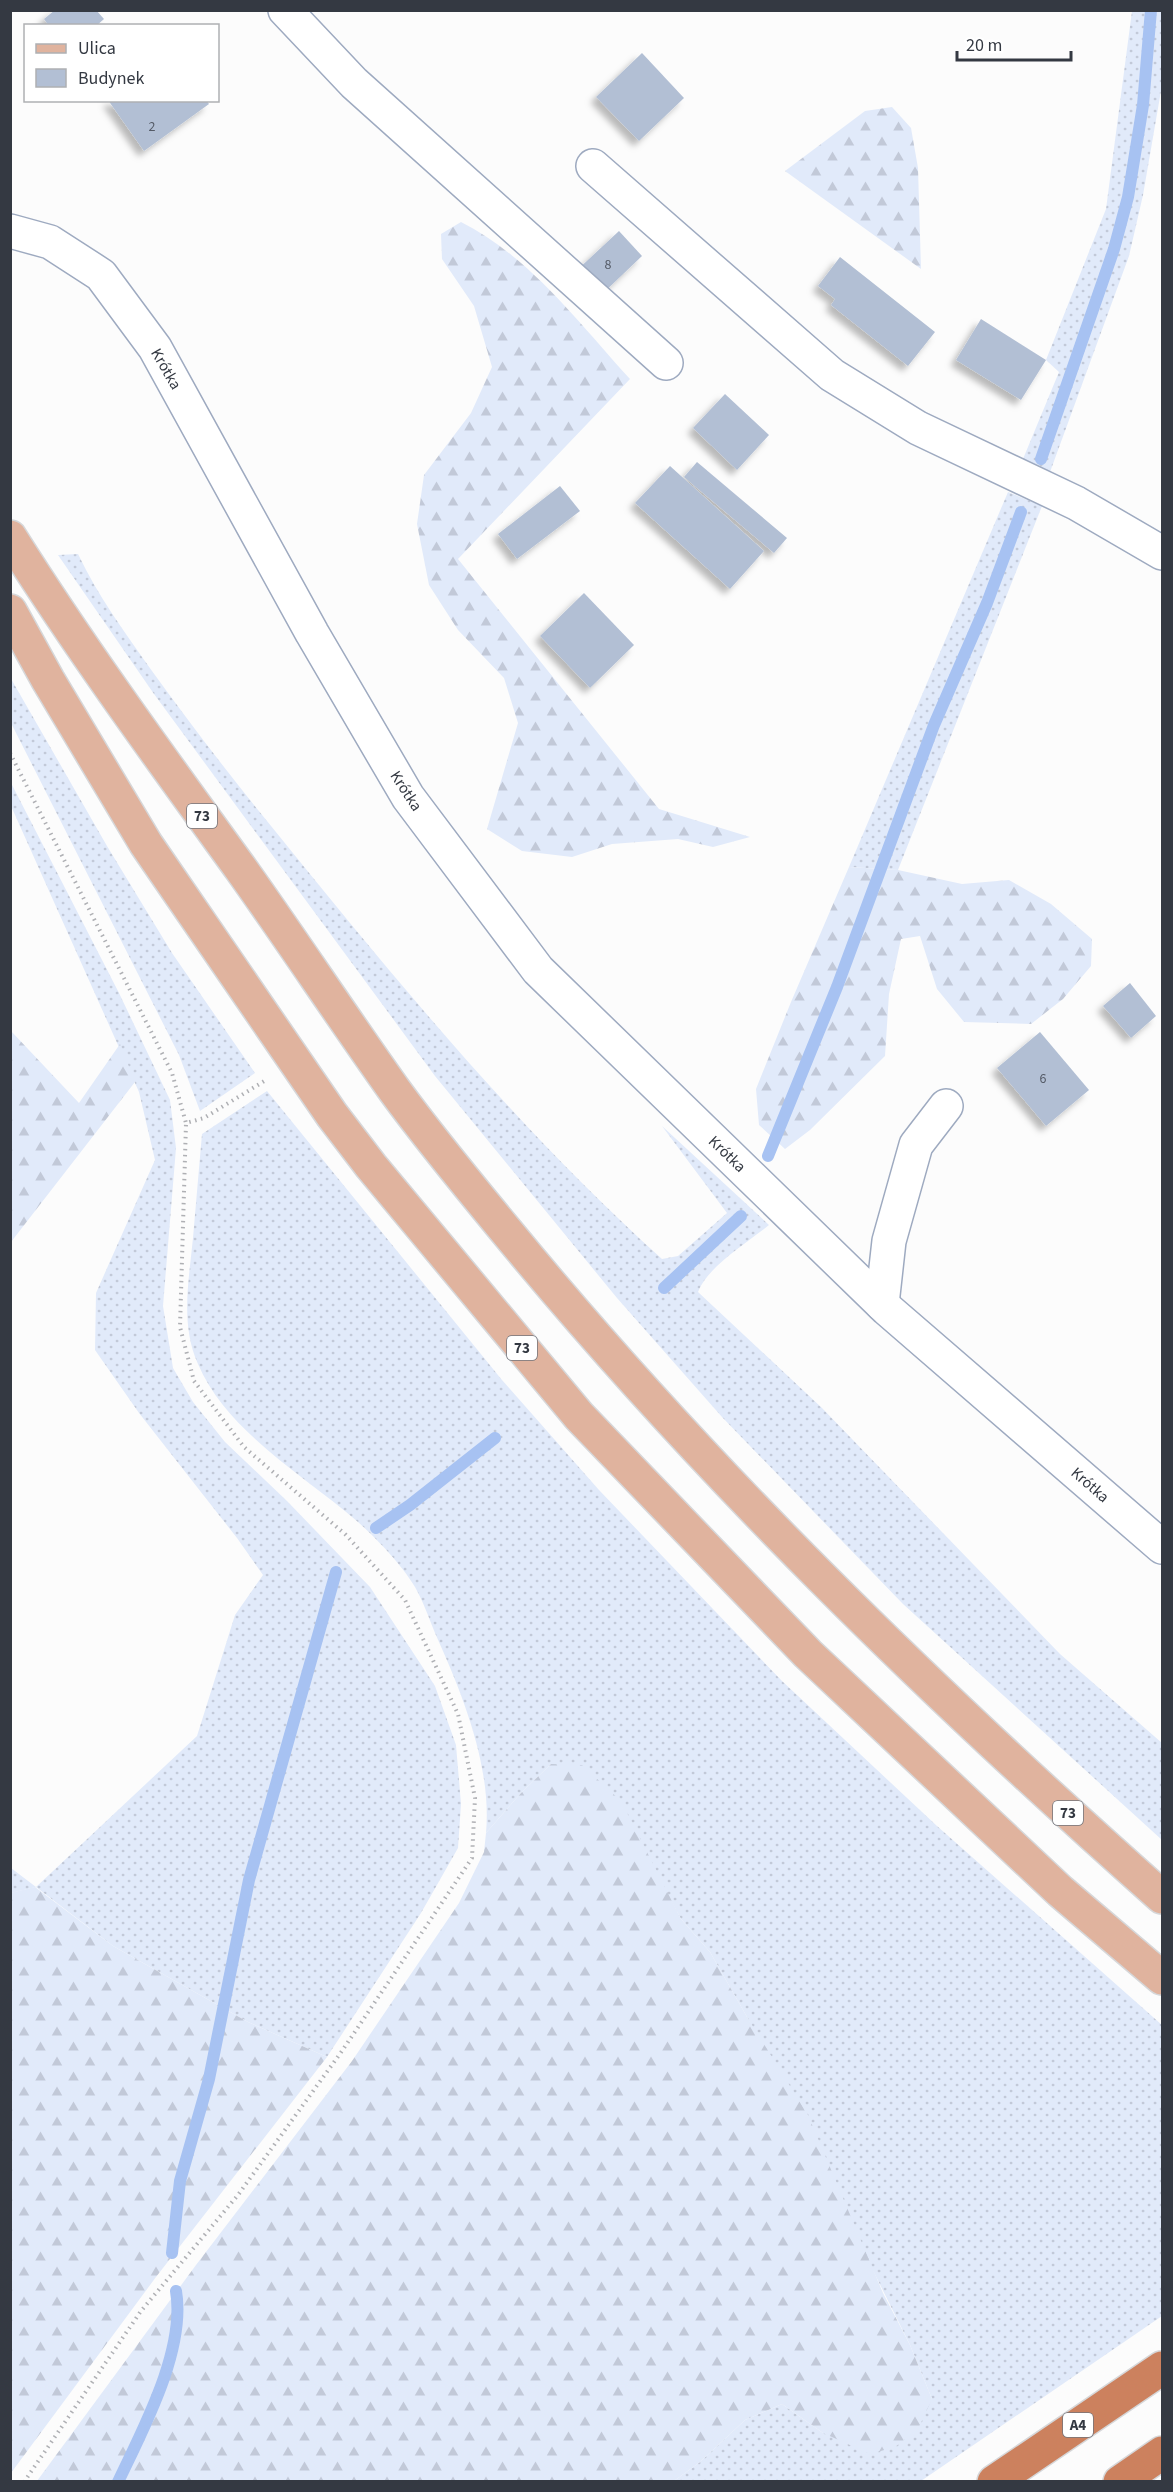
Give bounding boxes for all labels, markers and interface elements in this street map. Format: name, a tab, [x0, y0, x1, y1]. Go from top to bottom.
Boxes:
legend	[24, 24, 219, 102]
scale bar	[957, 24, 1071, 62]
text: 20 m	[966, 33, 1002, 58]
text: Ulica	[78, 36, 116, 61]
text: Budynek	[78, 66, 145, 91]
house number: 2	[149, 117, 156, 137]
house number: 8	[605, 255, 612, 275]
street label: Krótka	[145, 344, 187, 394]
street label: Krótka	[385, 766, 427, 816]
road number: 73	[187, 804, 217, 828]
house number: 6	[1040, 1069, 1047, 1089]
street label: Krótka	[703, 1131, 751, 1177]
road number: 73	[507, 1336, 537, 1360]
street label: Krótka	[1066, 1462, 1114, 1508]
road number: 73	[1053, 1801, 1083, 1825]
road number: A4	[1063, 2413, 1093, 2437]

